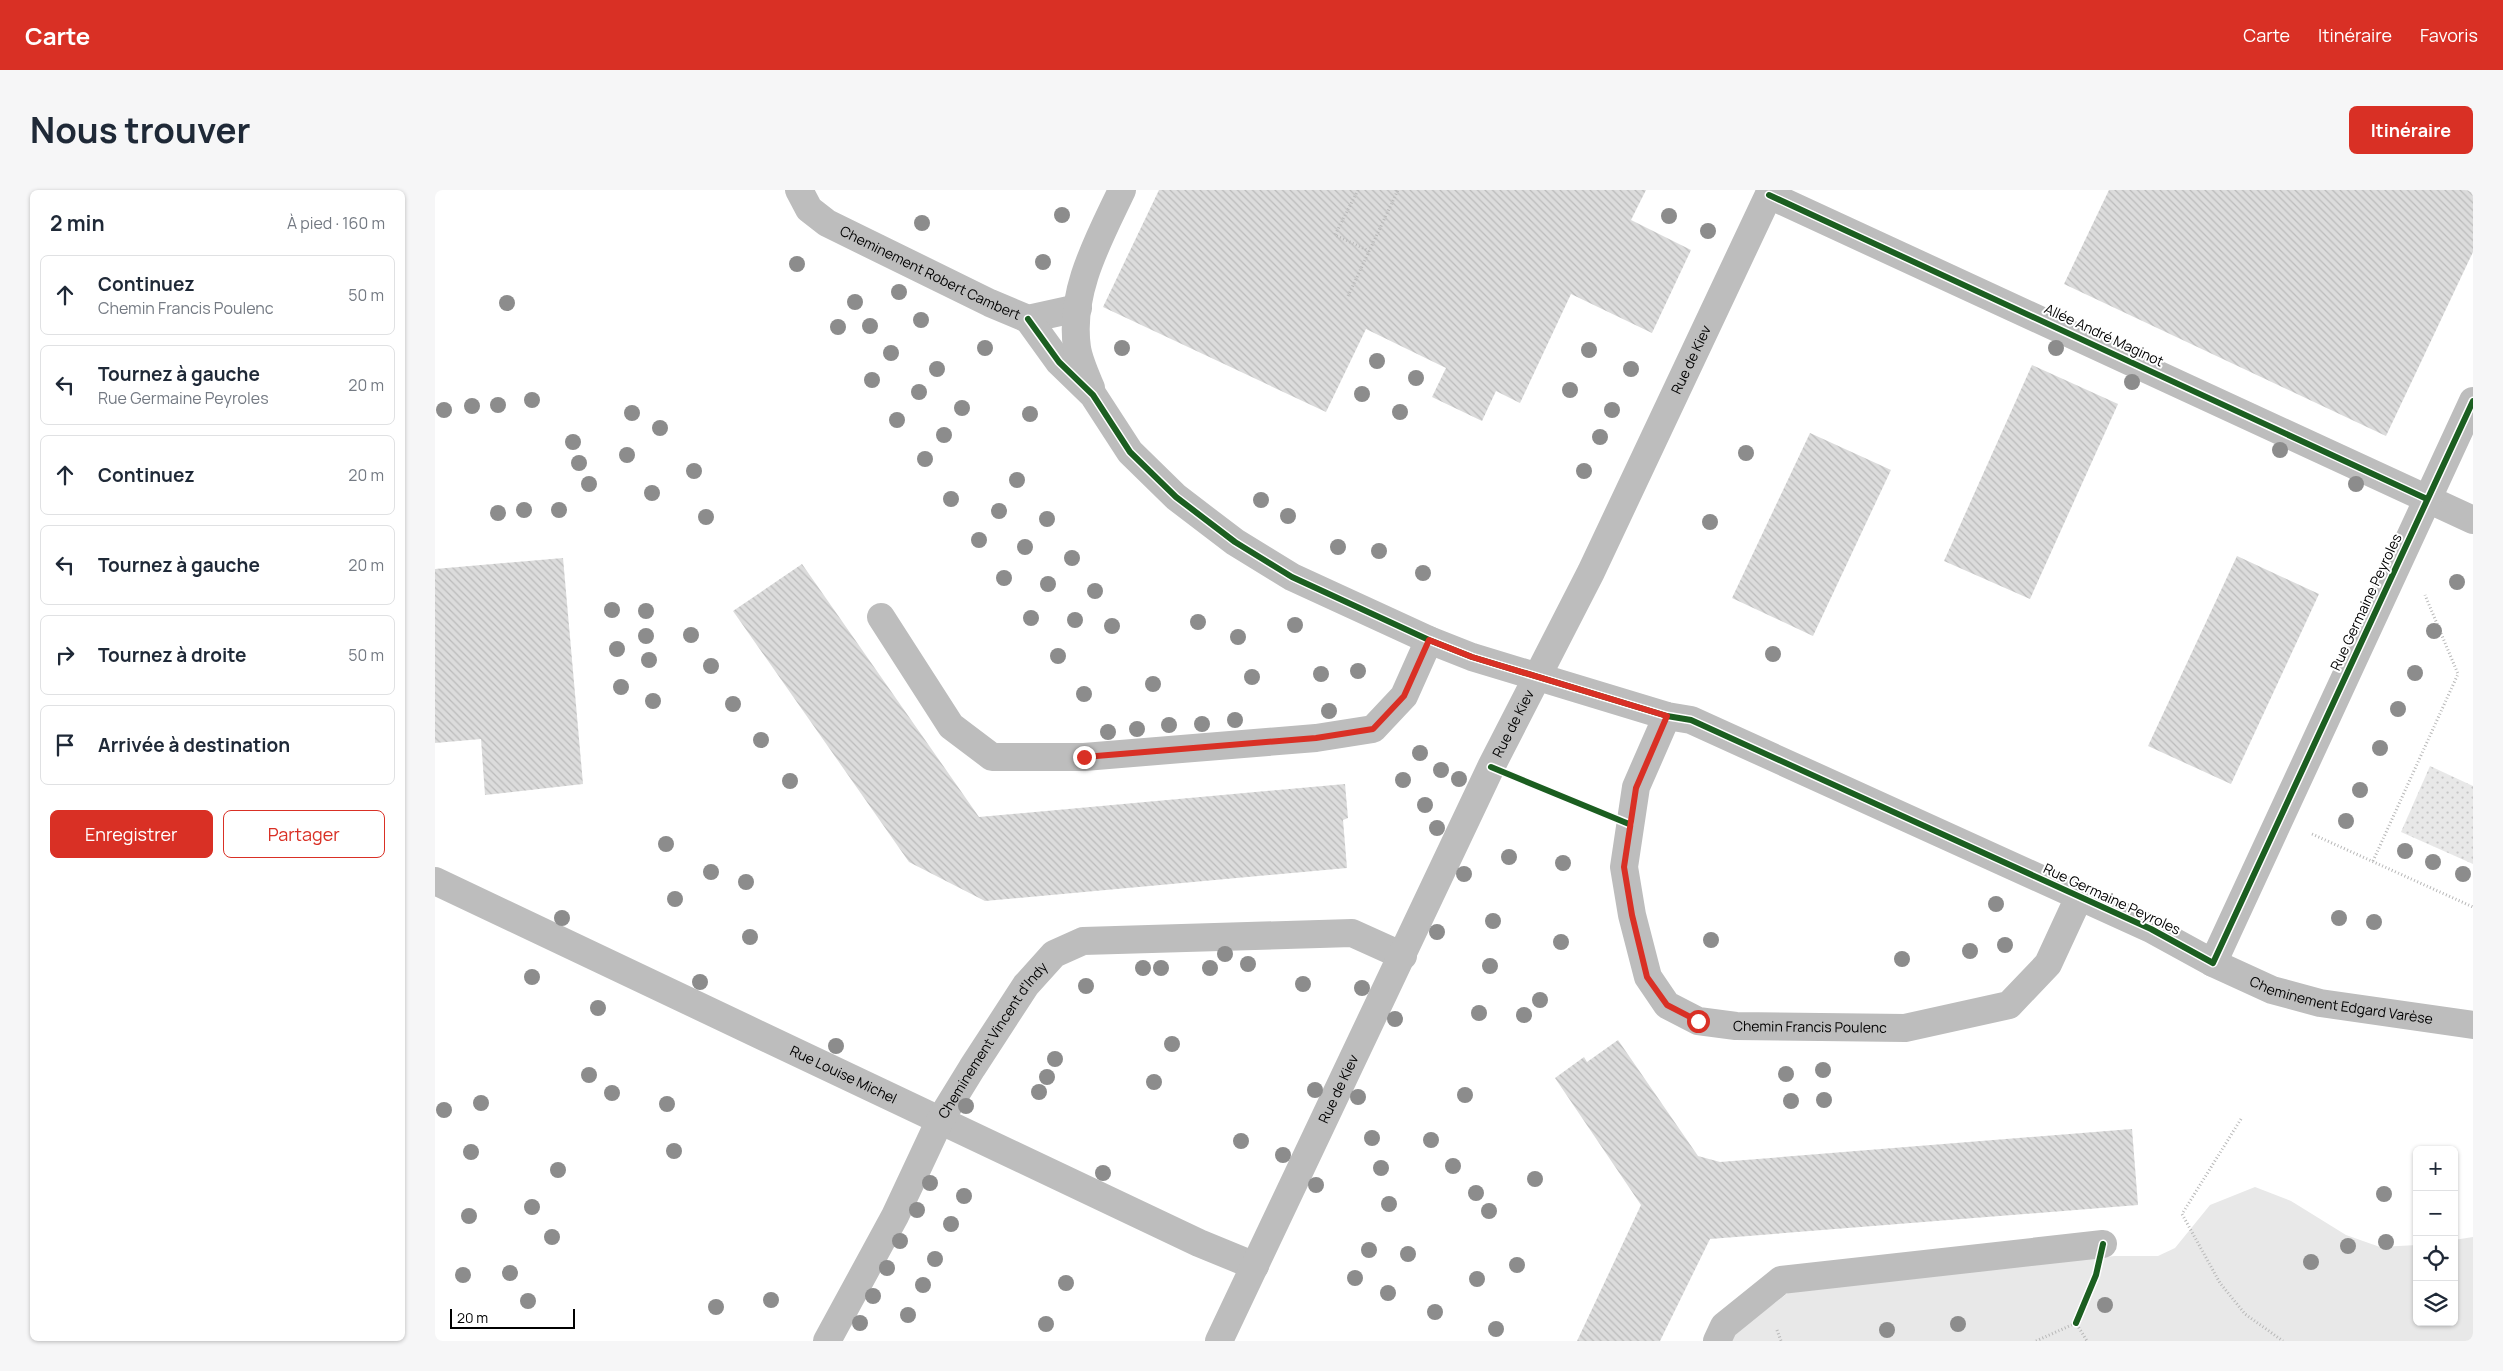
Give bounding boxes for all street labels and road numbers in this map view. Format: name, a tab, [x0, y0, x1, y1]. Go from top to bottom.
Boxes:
street label: Cheminement Robert Cambert	[837, 221, 1024, 324]
street label: Allée André Maginot	[2042, 299, 2167, 371]
street label: Rue de Kiev	[1666, 322, 1715, 397]
street label: Rue Germaine Peyroles	[2325, 530, 2406, 673]
street label: Rue de Kiev	[1487, 686, 1538, 761]
street label: Rue Germaine Peyroles	[2041, 858, 2184, 939]
street label: Cheminement Vincent d'Indy	[933, 957, 1052, 1122]
street label: Cheminement Edgard Varèse	[2247, 971, 2434, 1028]
street label: Chemin Francis Poulenc	[1733, 1016, 1887, 1037]
street label: Rue Louise Michel	[787, 1041, 900, 1108]
street label: Rue de Kiev	[1314, 1051, 1362, 1126]

